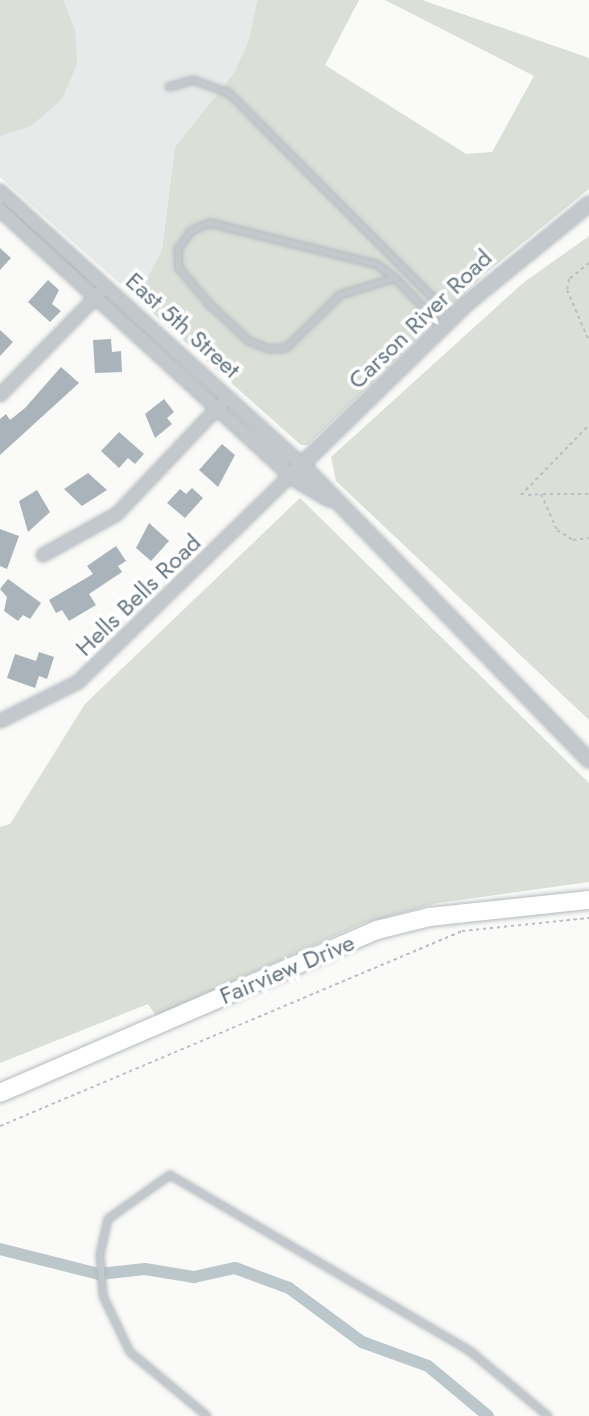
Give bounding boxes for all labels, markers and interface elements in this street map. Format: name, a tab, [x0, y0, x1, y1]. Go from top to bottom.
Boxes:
street label: Carson River Road	[342, 243, 498, 395]
street label: East 5th Street	[120, 266, 246, 384]
street label: Hells Bells Road	[69, 528, 207, 662]
street label: Fairview Drive	[215, 928, 359, 1010]

